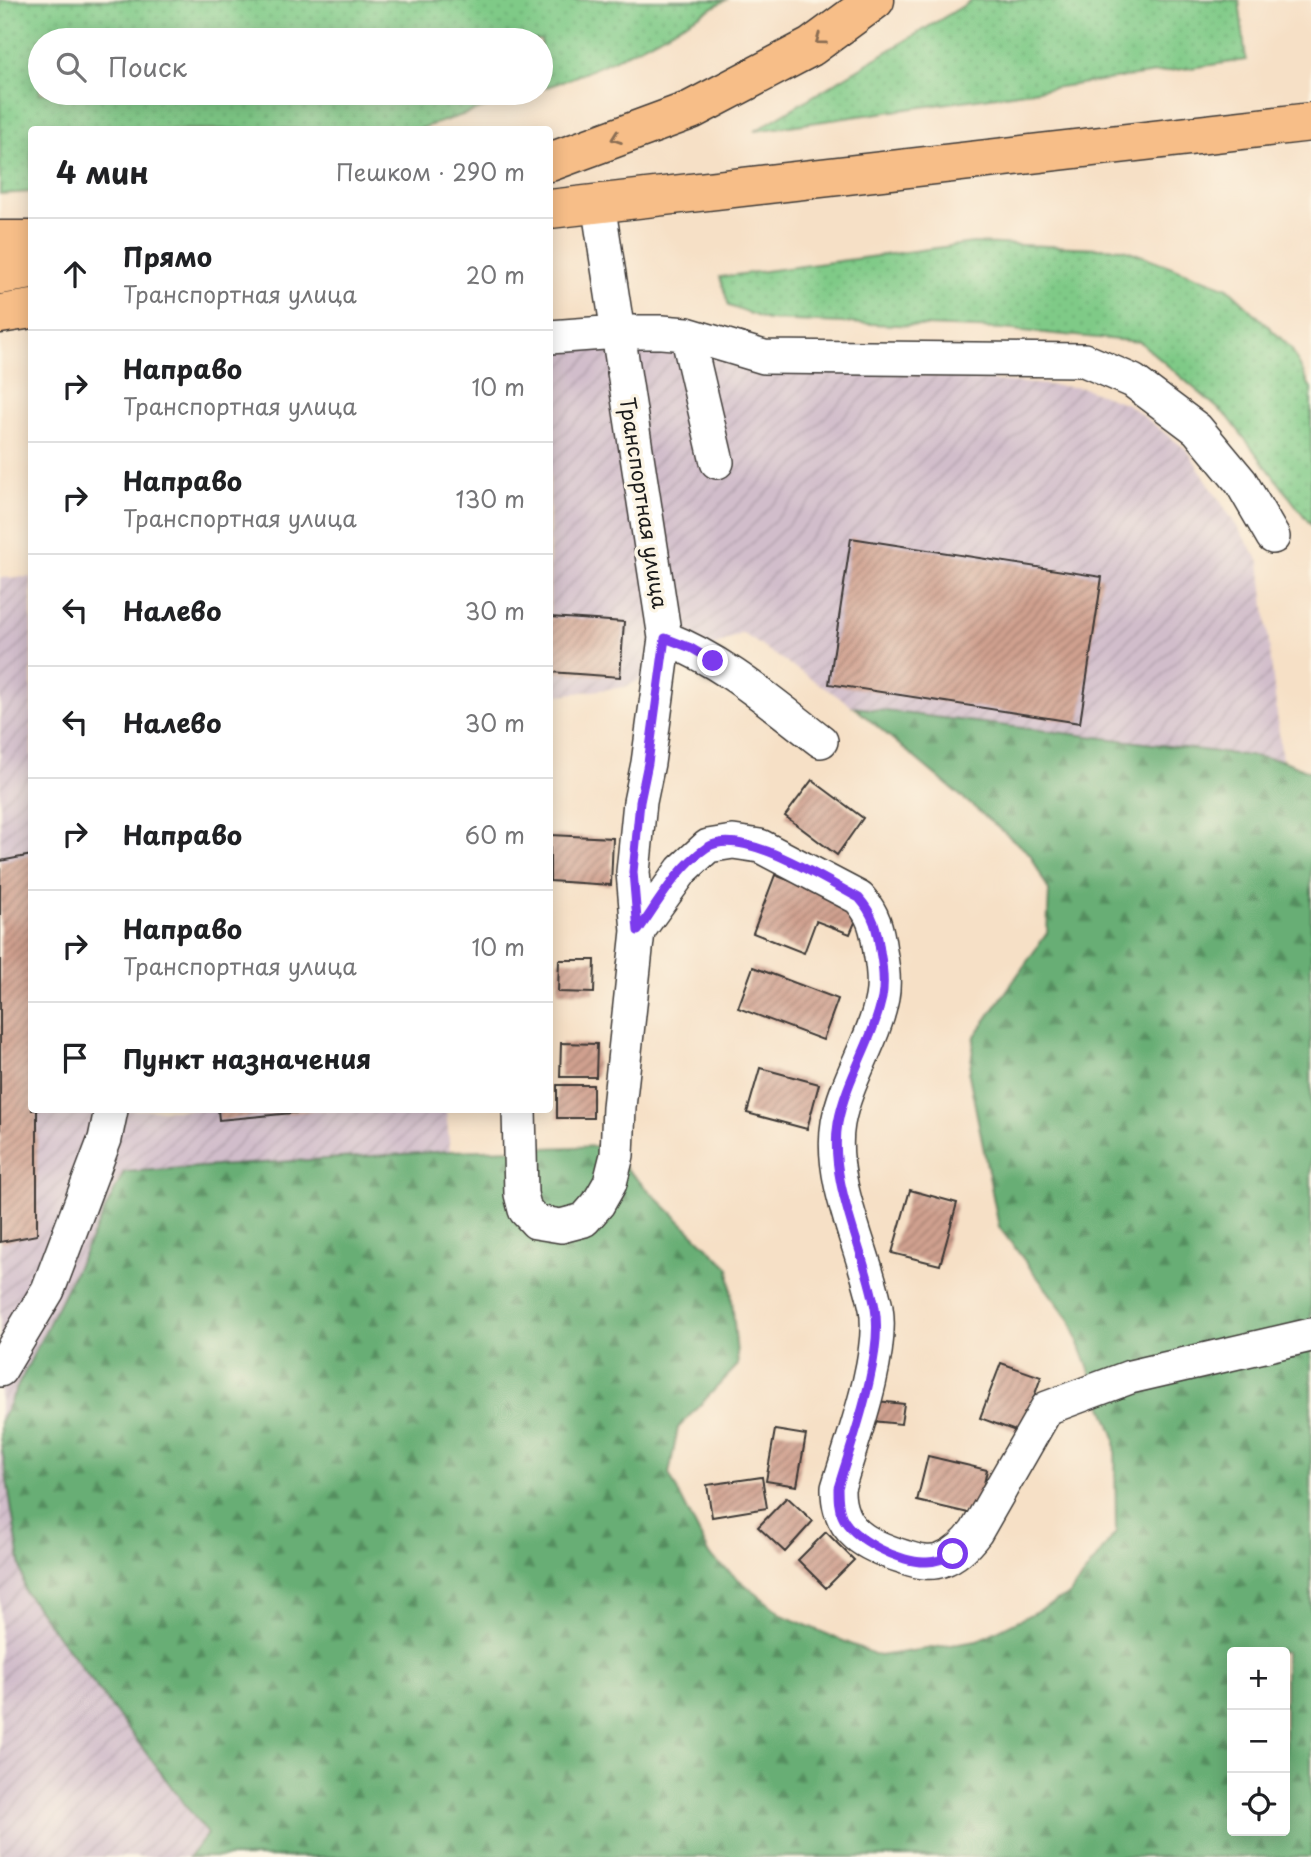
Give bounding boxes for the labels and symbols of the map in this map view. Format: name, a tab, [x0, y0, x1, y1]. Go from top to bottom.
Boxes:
one-way arrow	[815, 32, 828, 45]
one-way arrow	[610, 130, 622, 144]
street label: Транспортная улица	[612, 395, 678, 611]
route end	[697, 645, 728, 676]
route start	[937, 1538, 968, 1569]

